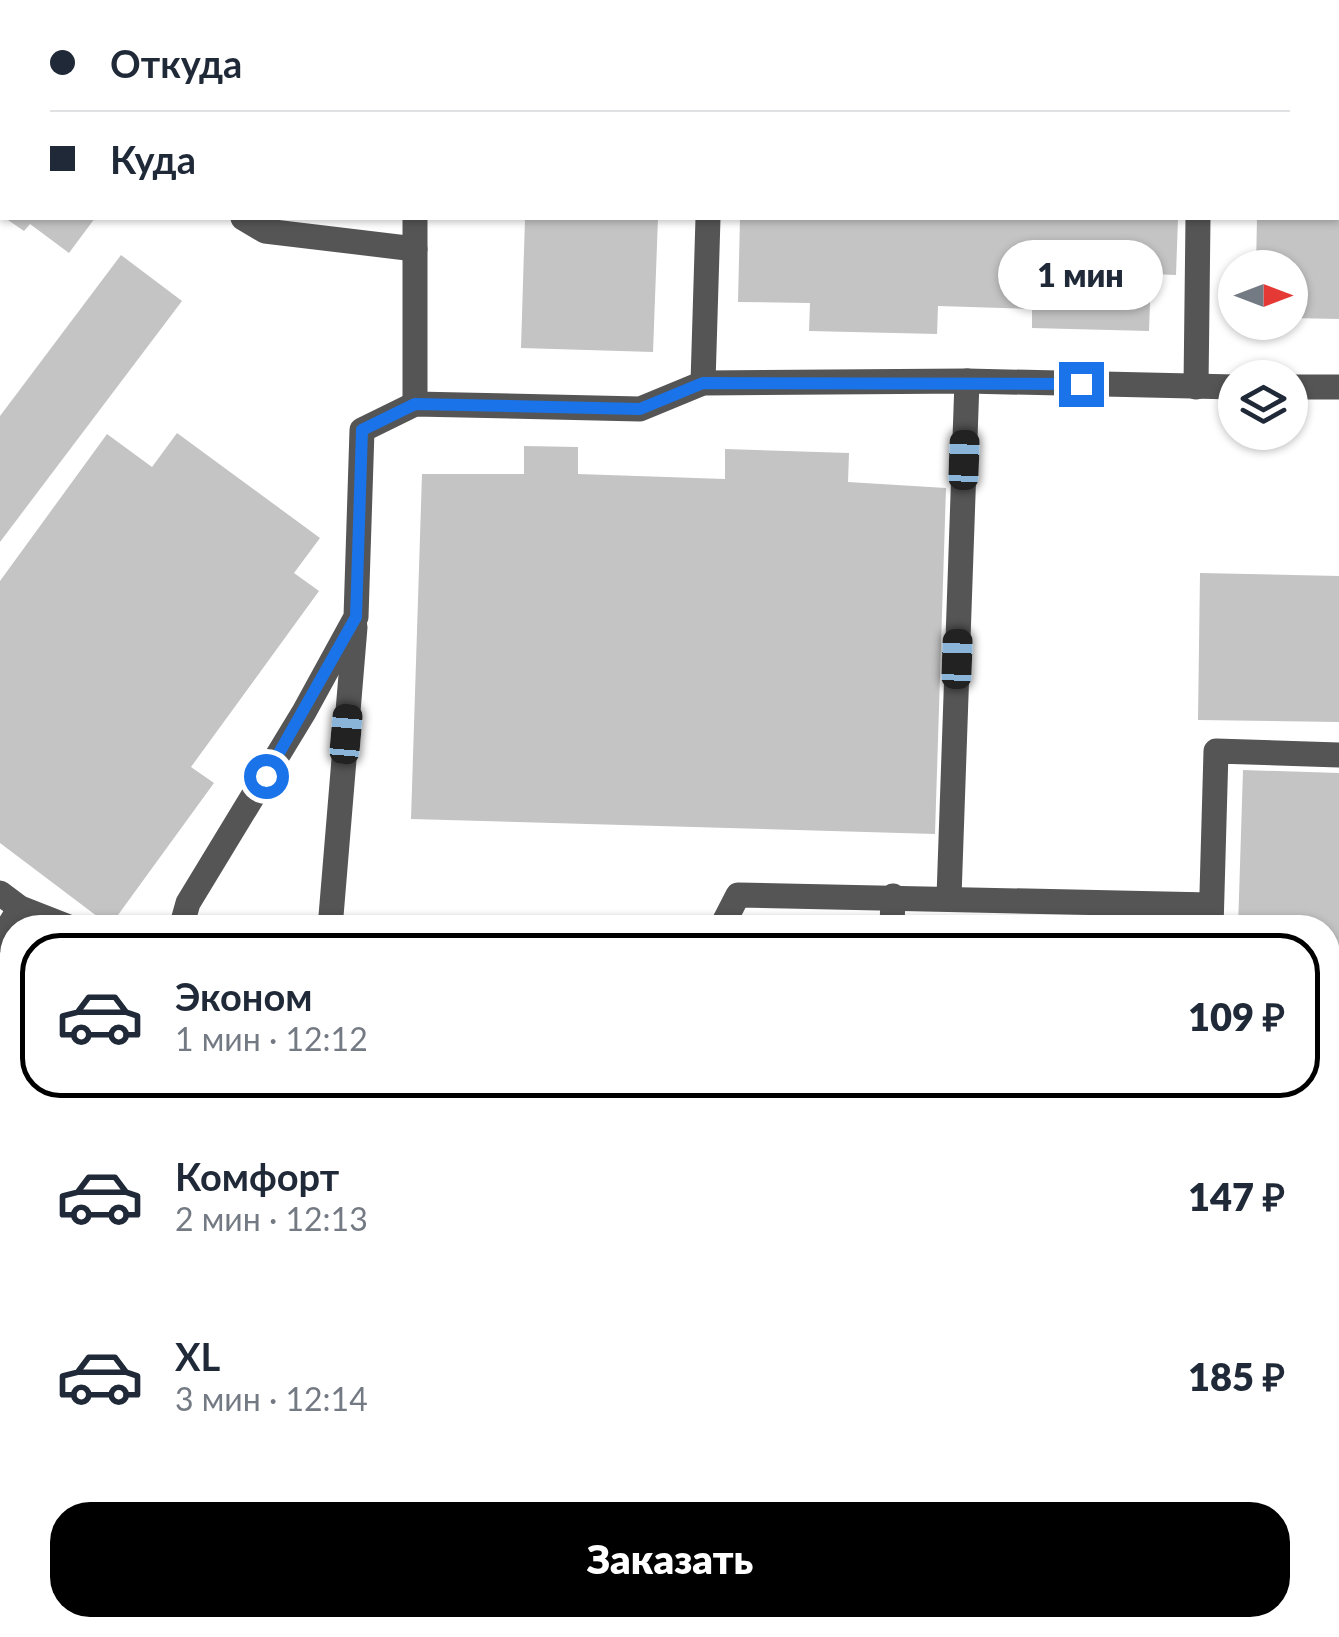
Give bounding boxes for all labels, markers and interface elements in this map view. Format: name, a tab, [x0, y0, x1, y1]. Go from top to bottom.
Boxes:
text: Откуда	[110, 40, 242, 86]
text: Куда	[110, 136, 196, 182]
callout: 1 мин	[998, 239, 1164, 309]
north arrow	[1218, 250, 1308, 340]
map controls	[1218, 250, 1308, 450]
text: 1 мин	[1037, 255, 1124, 294]
button: layers	[1218, 360, 1308, 450]
route end	[1059, 362, 1104, 407]
car	[948, 429, 980, 491]
car	[941, 628, 973, 690]
car	[328, 703, 364, 765]
route start	[244, 754, 289, 799]
icon: car	[55, 971, 145, 1061]
text: Эконом	[175, 973, 313, 1019]
text: 109 ₽	[1188, 993, 1285, 1039]
text: 1 мин · 12:12	[175, 1019, 368, 1058]
icon: car	[55, 1151, 145, 1241]
text: Комфорт	[175, 1153, 339, 1199]
text: 147 ₽	[1188, 1173, 1285, 1219]
text: 2 мин · 12:13	[175, 1199, 368, 1238]
icon: car	[55, 1331, 145, 1421]
text: XL	[175, 1333, 220, 1379]
text: 185 ₽	[1188, 1353, 1285, 1399]
text: 3 мин · 12:14	[175, 1379, 368, 1418]
button: Заказать	[50, 1502, 1290, 1617]

